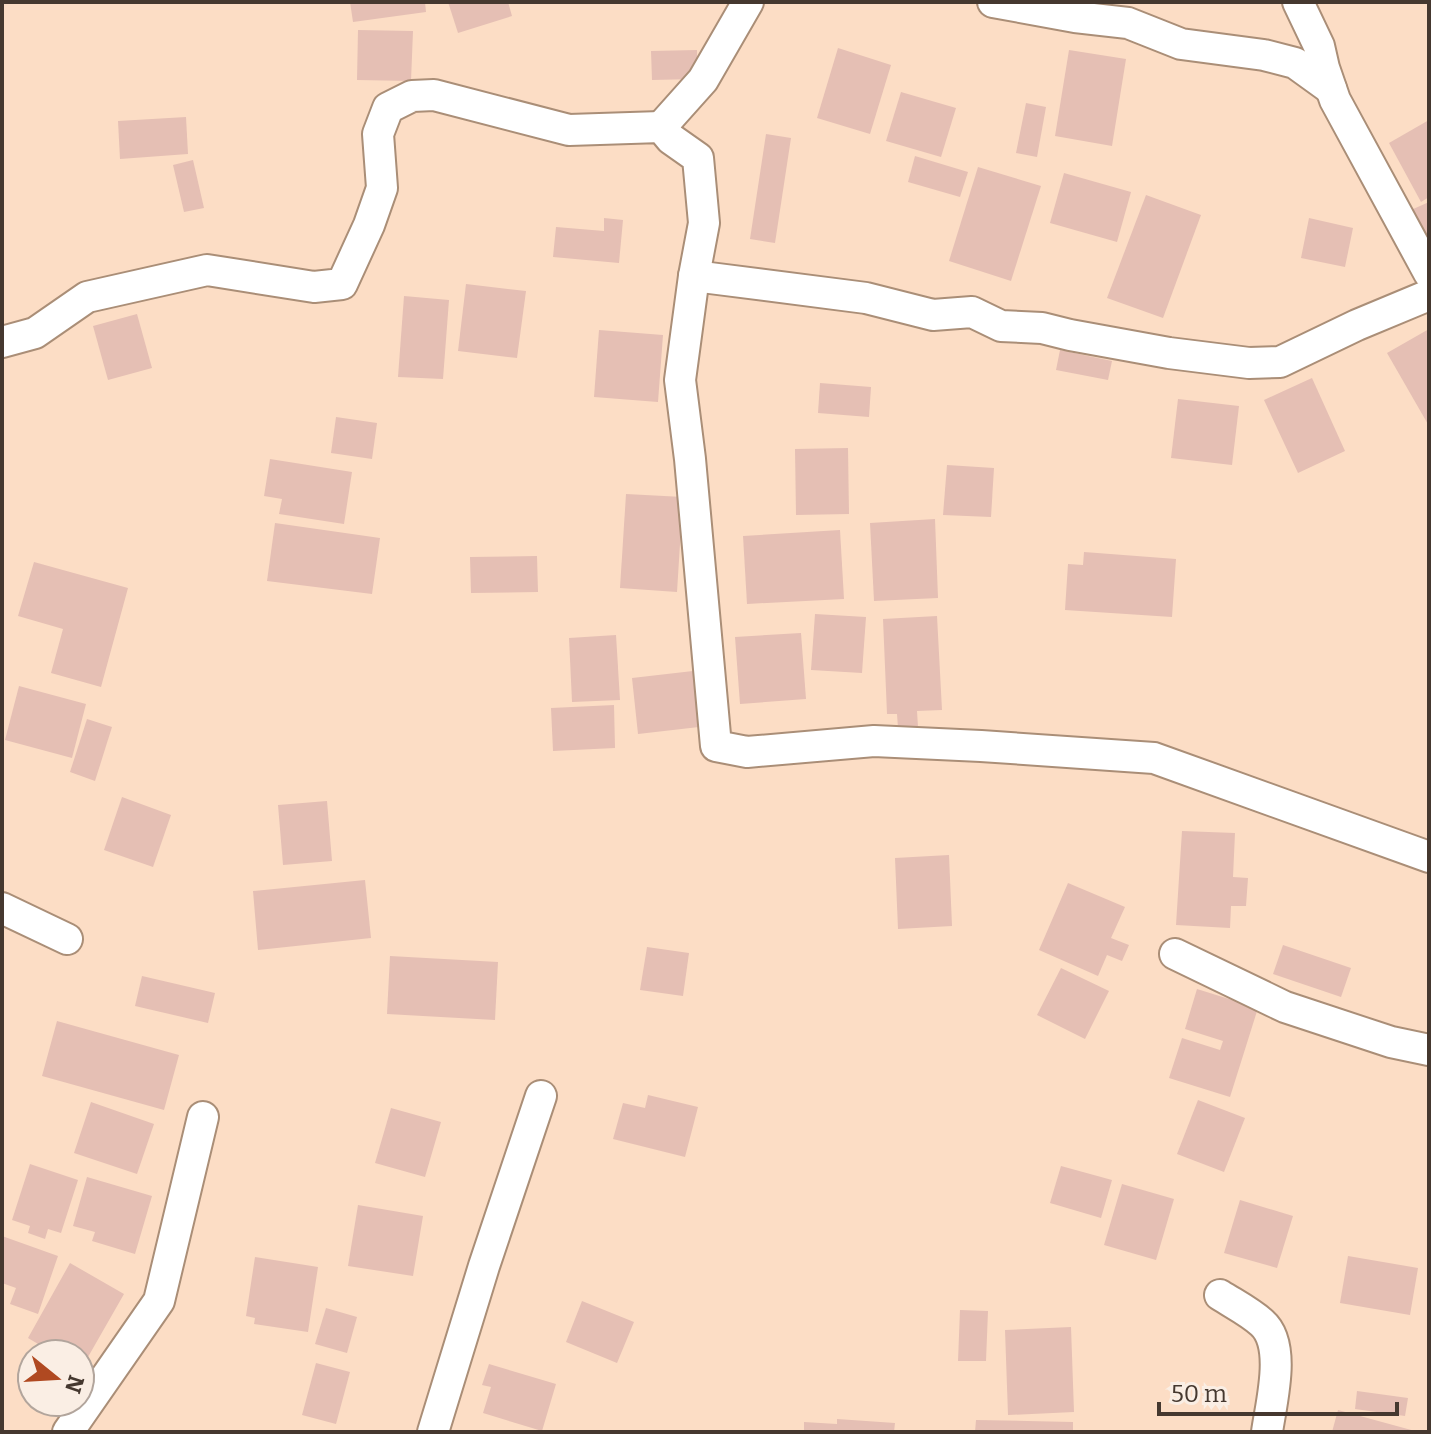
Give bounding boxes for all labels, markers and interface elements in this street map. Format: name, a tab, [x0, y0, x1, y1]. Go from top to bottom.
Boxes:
north arrow	[16, 1338, 96, 1418]
scale bar	[1159, 1366, 1397, 1416]
text: N	[59, 1372, 90, 1396]
text: 50 m	[1171, 1380, 1227, 1408]

